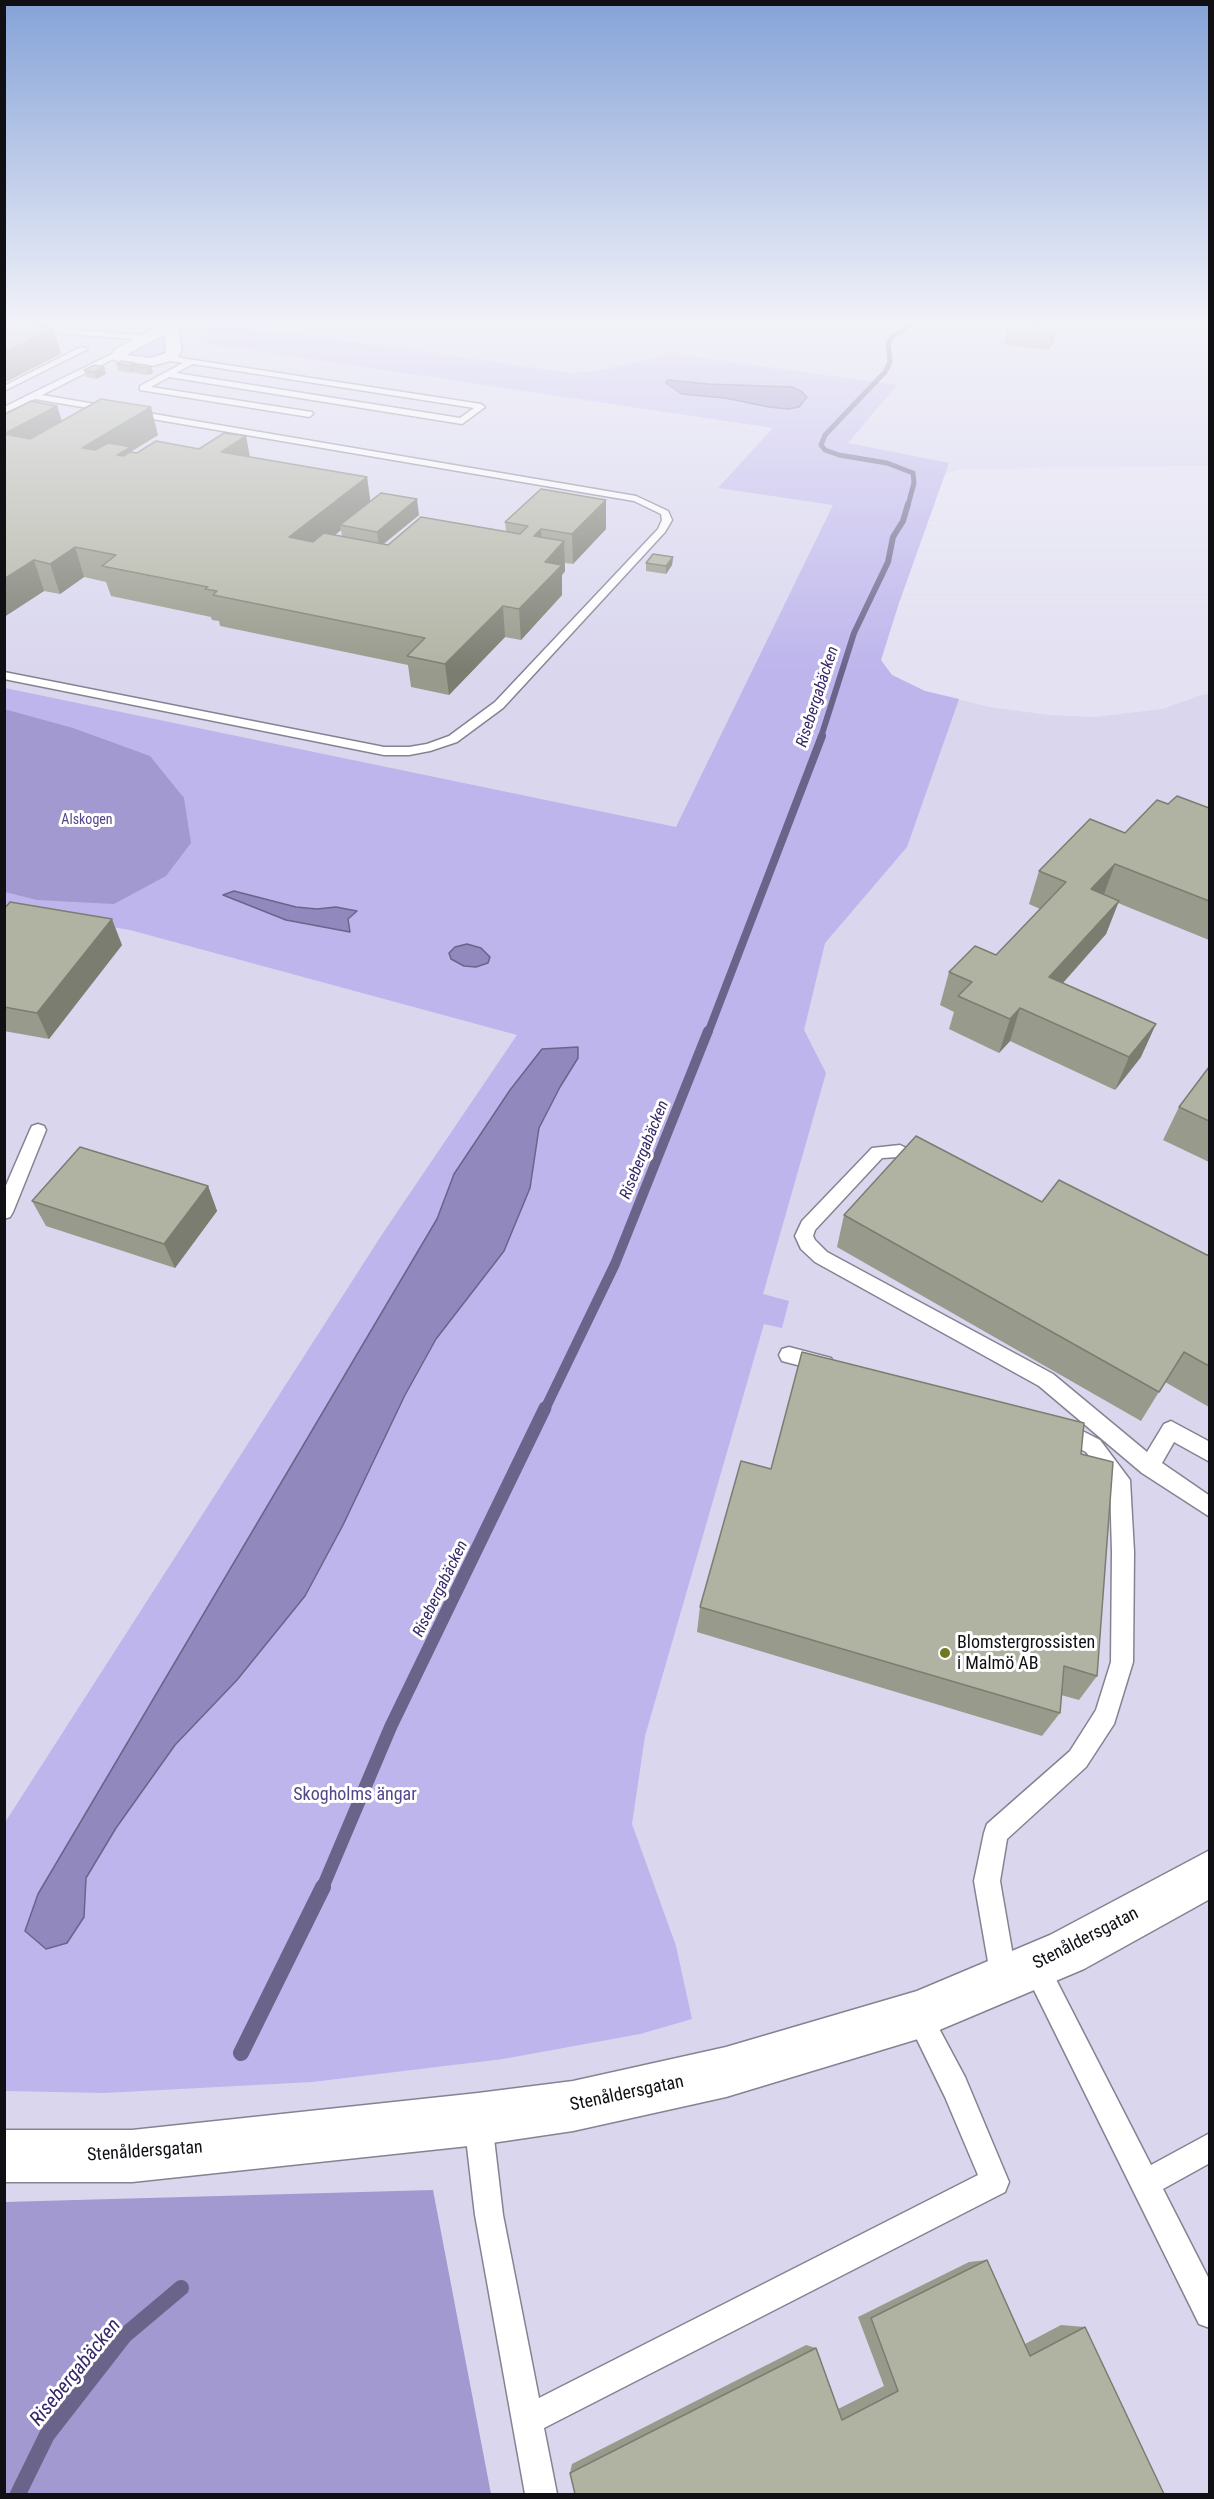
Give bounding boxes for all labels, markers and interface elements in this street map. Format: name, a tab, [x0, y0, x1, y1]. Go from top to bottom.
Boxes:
water label: Risebergabäcken	[793, 644, 843, 750]
park label: Alskogen	[61, 812, 113, 828]
water label: Risebergabäcken	[616, 1098, 674, 1202]
water label: Risebergabäcken	[409, 1538, 473, 1640]
place label: Blomstergrossisten i Malmö AB	[957, 1632, 1095, 1674]
marker: Blomstergrossisten i Malmö AB	[938, 1646, 952, 1660]
park label: Skogholms ängar	[293, 1784, 417, 1806]
street label: Stenåldersgatan	[1030, 1903, 1142, 1975]
street label: Stenåldersgatan	[568, 2071, 686, 2117]
street label: Stenåldersgatan	[86, 2137, 204, 2167]
water label: Risebergabäcken	[26, 2315, 126, 2431]

